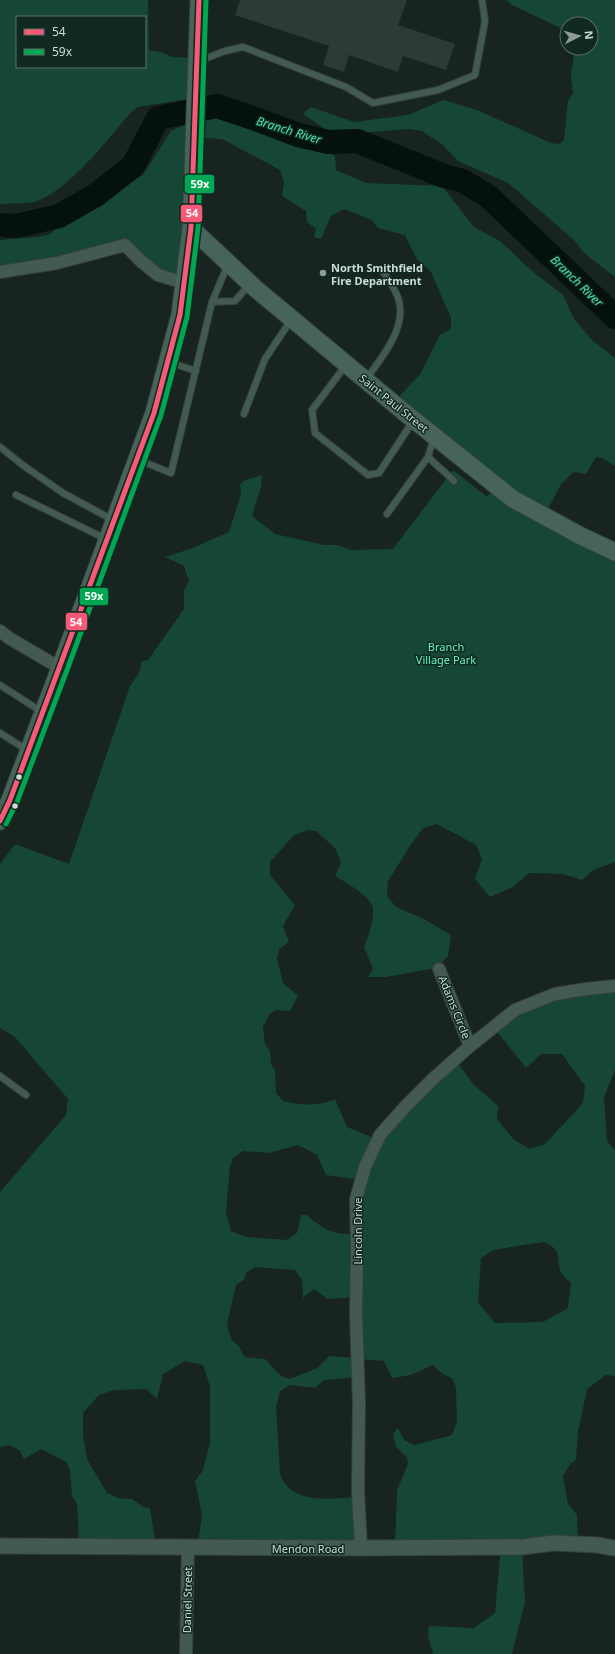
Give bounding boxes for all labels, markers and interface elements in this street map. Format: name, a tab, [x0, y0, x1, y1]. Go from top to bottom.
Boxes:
legend	[16, 16, 146, 68]
north arrow	[559, 16, 599, 56]
text: 54	[52, 23, 66, 40]
text: N	[582, 30, 597, 40]
text: 59x	[52, 43, 73, 60]
water label: Branch River	[254, 112, 325, 148]
line badge: 59x	[184, 174, 215, 194]
text: 59x	[191, 176, 210, 191]
line badge: 54	[180, 204, 203, 223]
text: 54	[186, 205, 199, 220]
water label: Branch River	[547, 251, 608, 311]
place label: North Smithfield Fire Department	[331, 260, 423, 288]
marker: North Smithfield Fire Department	[318, 268, 328, 278]
street label: Saint Paul Street	[356, 371, 432, 435]
line badge: 59x	[79, 587, 109, 606]
text: 59x	[85, 588, 104, 603]
line badge: 54	[65, 612, 88, 631]
text: 54	[70, 614, 83, 629]
park label: Branch Village Park	[416, 639, 476, 667]
unlabelled marker	[14, 772, 24, 782]
unlabelled marker	[10, 801, 20, 811]
street label: Adams Circle	[436, 973, 474, 1041]
street label: Lincoln Drive	[350, 1197, 365, 1265]
street label: Mendon Road	[272, 1541, 344, 1556]
street label: Daniel Street	[179, 1567, 195, 1633]

